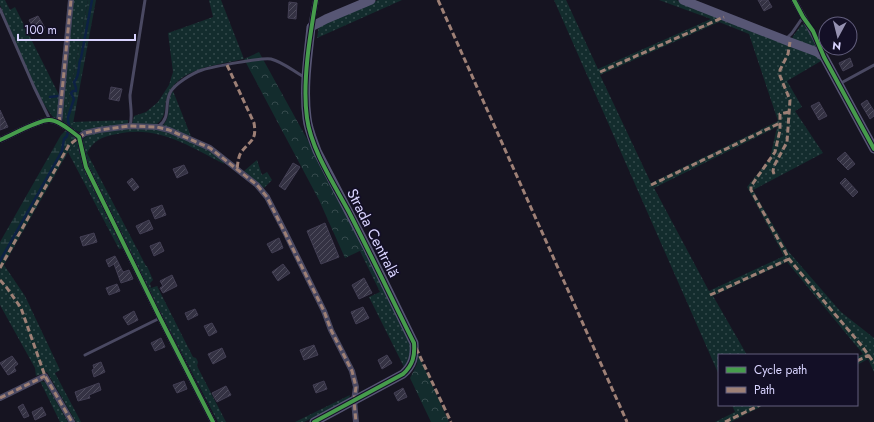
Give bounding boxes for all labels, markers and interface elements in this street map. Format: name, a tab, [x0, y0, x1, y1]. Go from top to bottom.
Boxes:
scale bar	[18, 16, 135, 42]
north arrow	[818, 16, 858, 56]
text: 100 m	[24, 21, 57, 39]
text: N	[831, 37, 842, 54]
street label: Strada Centrală	[341, 185, 405, 281]
legend	[718, 354, 858, 406]
text: Cycle path	[754, 361, 807, 379]
text: Path	[754, 381, 775, 399]

